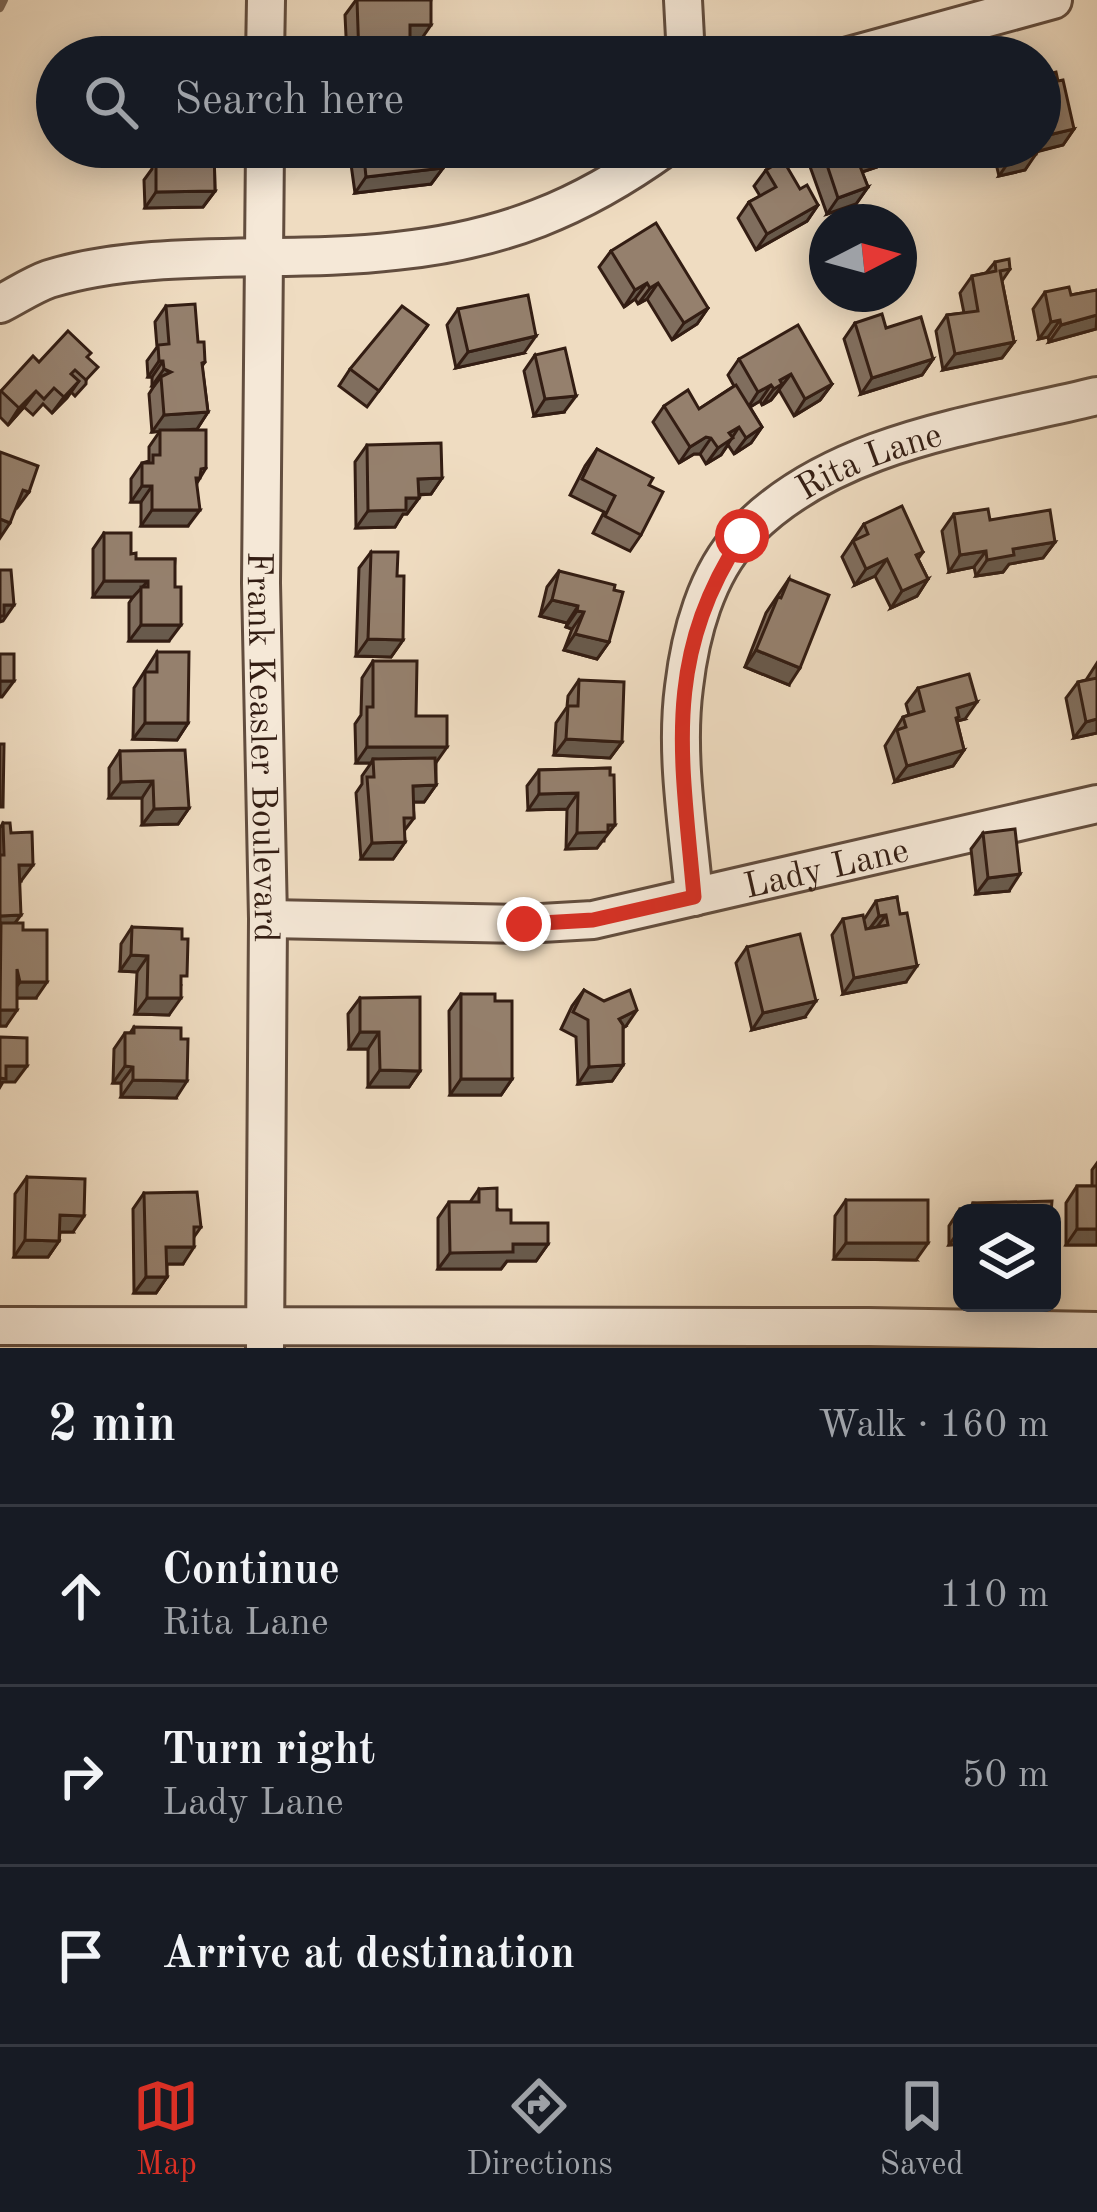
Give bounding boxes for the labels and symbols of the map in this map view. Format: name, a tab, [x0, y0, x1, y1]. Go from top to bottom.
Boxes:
north arrow	[809, 204, 917, 312]
street label: Rita Lane	[791, 419, 946, 509]
route start	[715, 509, 769, 563]
street label: Frank Keasler Boulevard	[239, 551, 282, 943]
street label: Lady Lane	[741, 834, 912, 907]
route end	[497, 897, 551, 951]

